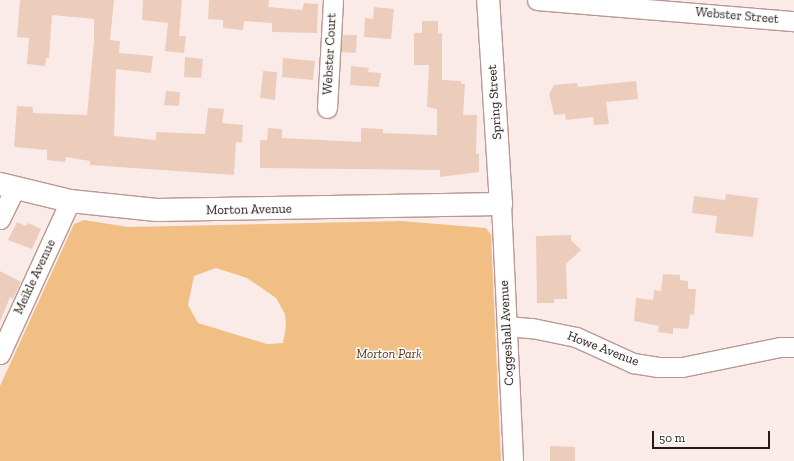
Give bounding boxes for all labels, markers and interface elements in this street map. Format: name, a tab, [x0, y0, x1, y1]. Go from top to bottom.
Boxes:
street label: Webster Street	[695, 5, 779, 27]
street label: Webster Court	[320, 13, 340, 95]
street label: Spring Street	[485, 64, 505, 140]
street label: Morton Avenue	[206, 201, 292, 219]
street label: Meikle Avenue	[11, 237, 59, 317]
street label: Coggeshall Avenue	[496, 280, 518, 386]
street label: Howe Avenue	[565, 328, 641, 370]
park label: Morton Park	[356, 346, 422, 362]
scale bar	[654, 423, 772, 449]
text: 50 m	[659, 431, 685, 445]

